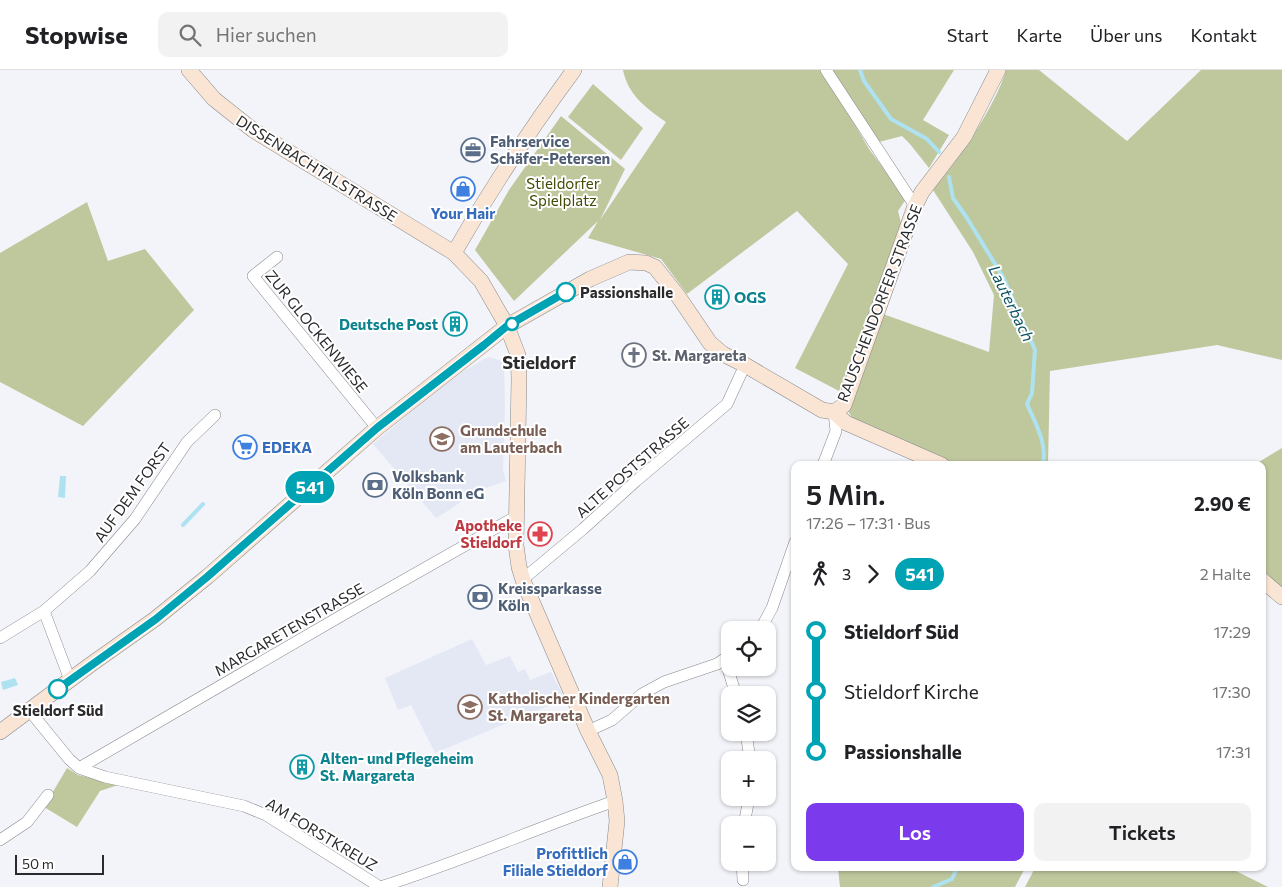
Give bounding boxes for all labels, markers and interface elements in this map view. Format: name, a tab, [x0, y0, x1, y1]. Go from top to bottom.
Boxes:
search box	[158, 12, 508, 57]
text: Stopwise	[25, 20, 128, 49]
icon: search	[176, 21, 204, 49]
text: Hier suchen	[216, 23, 317, 46]
text: Start	[947, 24, 989, 46]
text: Karte	[1017, 24, 1062, 46]
text: Über uns	[1090, 24, 1163, 46]
text: Kontakt	[1191, 24, 1257, 46]
street label: DISSENBACHTALSTRASSE	[233, 111, 401, 225]
place label: Fahrservice Schäfer-Petersen	[490, 132, 610, 167]
office icon: Fahrservice Schäfer-Petersen	[460, 137, 486, 163]
park label: Stieldorfer Spielplatz	[526, 174, 600, 209]
shop icon: Your Hair	[450, 176, 476, 202]
street label: RAUSCHENDORFER STRASSE	[833, 202, 925, 404]
place label: Your Hair	[431, 204, 495, 222]
water label: Lauterbach	[985, 262, 1039, 344]
street label: ZUR GLOCKENWIESE	[262, 266, 372, 396]
marker: Passionshalle	[556, 282, 576, 302]
place label: Passionshalle	[580, 283, 673, 301]
building icon: OGS	[704, 284, 730, 310]
place label: OGS	[734, 288, 766, 306]
building icon: Deutsche Post	[442, 311, 468, 337]
place label: Deutsche Post	[339, 315, 438, 333]
unlabelled marker	[505, 317, 519, 331]
church icon: St. Margareta	[621, 342, 647, 368]
place label: St. Margareta	[652, 346, 747, 364]
district label: Stieldorf	[502, 351, 576, 373]
street label: ALTE POSTSTRASSE	[572, 413, 692, 521]
place label: Grundschule am Lauterbach	[460, 421, 562, 456]
school or university icon: Grundschule am Lauterbach	[429, 426, 455, 452]
supermarket icon: EDEKA	[232, 434, 258, 460]
street label: AUF DEM FORST	[90, 438, 174, 545]
place label: EDEKA	[262, 438, 312, 456]
place label: Volksbank Köln Bonn eG	[392, 467, 484, 502]
line badge: 541	[281, 471, 339, 503]
bank icon: Volksbank Köln Bonn eG	[362, 472, 388, 498]
text: 541	[295, 476, 325, 498]
text: 5 Min.	[806, 477, 885, 511]
text: 2.90 €	[1194, 492, 1251, 515]
text: 17:26 – 17:31 · Bus	[806, 513, 931, 532]
place label: Apotheke Stieldorf	[454, 516, 523, 551]
pharmacy icon: Apotheke Stieldorf	[527, 521, 553, 547]
icon: walk	[806, 560, 834, 588]
icon: forward	[859, 560, 887, 588]
text: 541	[905, 563, 934, 585]
text: 3	[842, 564, 851, 583]
text: 2 Halte	[1200, 564, 1251, 583]
street label: MARGARETENSTRASSE	[211, 579, 367, 679]
place label: Kreissparkasse Köln	[498, 579, 602, 614]
bank icon: Kreissparkasse Köln	[467, 584, 493, 610]
text: Stieldorf Süd	[844, 620, 959, 643]
map controls	[721, 621, 776, 871]
button: locate	[721, 621, 776, 676]
text: 17:29	[1213, 622, 1251, 641]
marker: Stieldorf Süd	[48, 679, 68, 699]
text: Stieldorf Kirche	[844, 680, 979, 703]
text: 17:30	[1212, 682, 1251, 701]
button: layers	[721, 686, 776, 741]
place label: Katholischer Kindergarten St. Margareta	[488, 689, 670, 724]
school or university icon: Katholischer Kindergarten St. Margareta	[457, 694, 483, 720]
place label: Stieldorf Süd	[13, 701, 103, 719]
text: Passionshalle	[844, 740, 962, 763]
text: 17:31	[1216, 742, 1251, 761]
place label: Alten- und Pflegeheim St. Margareta	[320, 749, 474, 784]
button: +	[721, 751, 776, 806]
building icon: Alten- und Pflegeheim St. Margareta	[289, 754, 315, 780]
street label: AM FORSTKREUZ	[263, 794, 381, 874]
button: Los	[806, 803, 1024, 861]
button: Tickets	[1034, 803, 1251, 861]
button: −	[721, 816, 776, 871]
place label: Profittlich Filiale Stieldorf	[503, 844, 609, 879]
shop icon: Profittlich Filiale Stieldorf	[612, 849, 638, 875]
scale bar	[15, 852, 104, 875]
text: 50 m	[22, 855, 54, 872]

